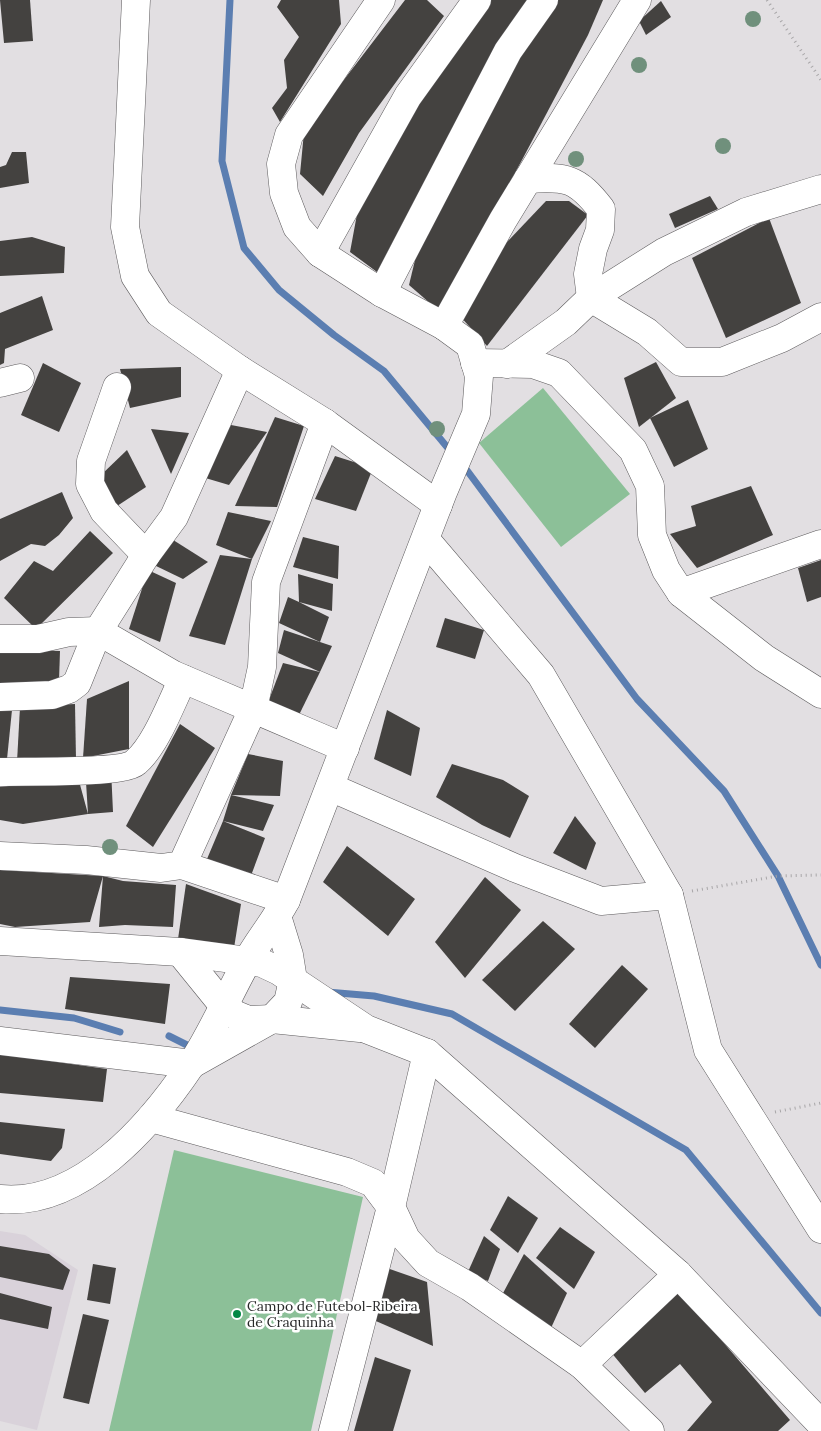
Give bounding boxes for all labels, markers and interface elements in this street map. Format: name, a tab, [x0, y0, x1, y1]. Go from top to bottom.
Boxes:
place label: Campo de Futebol-Ribeira de Craquinha	[247, 1297, 418, 1331]
marker: Campo de Futebol-Ribeira de Craquinha	[231, 1308, 243, 1320]

